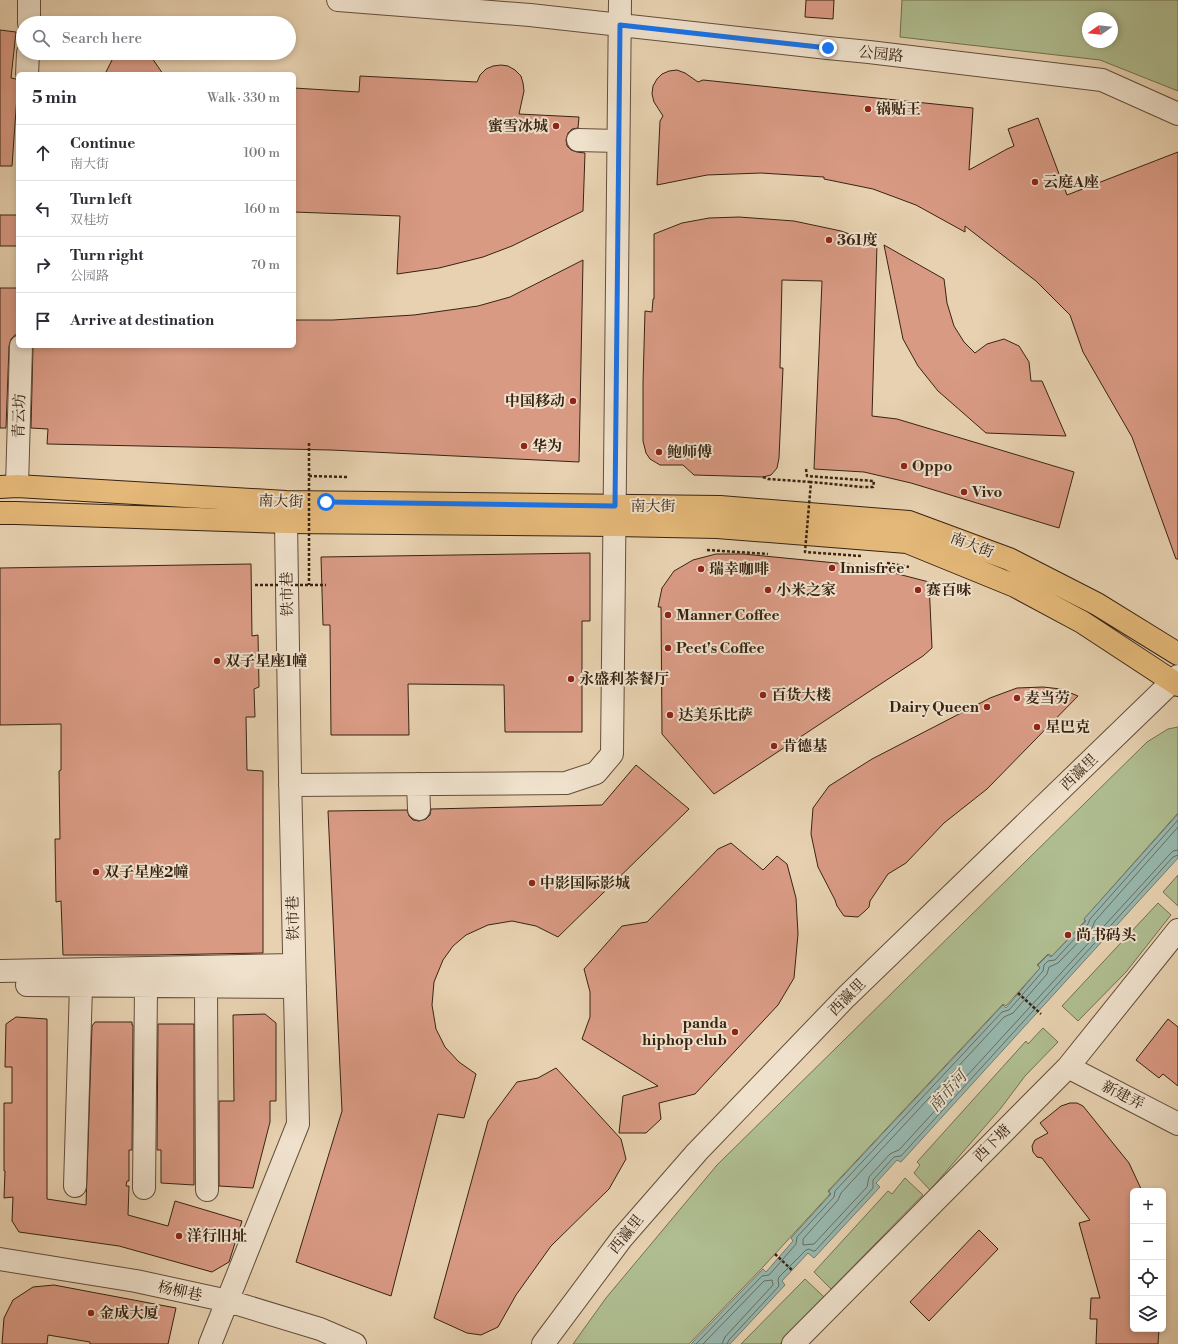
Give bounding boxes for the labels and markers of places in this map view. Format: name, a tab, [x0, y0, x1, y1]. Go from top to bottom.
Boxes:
place label: 锅贴王	[876, 100, 921, 119]
marker: 锅贴王	[863, 104, 873, 114]
place label: 蜜雪冰城	[488, 117, 548, 136]
marker: 蜜雪冰城	[551, 121, 561, 131]
place label: 云庭A座	[1043, 173, 1099, 192]
marker: 云庭A座	[1030, 177, 1040, 187]
place label: 361度	[837, 231, 878, 250]
marker: 361度	[824, 235, 834, 245]
place label: 中国移动	[505, 392, 565, 411]
marker: 中国移动	[568, 396, 578, 406]
place label: 华为	[532, 437, 562, 456]
marker: 华为	[519, 441, 529, 451]
place label: 鲍师傅	[667, 443, 712, 462]
marker: 鲍师傅	[654, 447, 664, 457]
place label: Oppo	[912, 457, 952, 476]
marker: Oppo	[899, 461, 909, 471]
place label: Vivo	[971, 483, 1002, 502]
marker: Vivo	[959, 487, 969, 497]
place label: Innisfree	[840, 559, 904, 578]
place label: 瑞幸咖啡	[709, 560, 769, 579]
marker: Innisfree	[827, 563, 837, 573]
marker: 瑞幸咖啡	[696, 564, 706, 574]
place label: 小米之家	[776, 581, 836, 600]
place label: 赛百味	[926, 581, 972, 600]
marker: 小米之家	[763, 585, 773, 595]
marker: 赛百味	[913, 585, 923, 595]
place label: Manner Coffee	[676, 606, 780, 625]
marker: Manner Coffee	[663, 610, 673, 620]
place label: Peet's Coffee	[676, 639, 765, 658]
marker: Peet's Coffee	[663, 643, 673, 653]
place label: 双子星座1幢	[225, 652, 307, 671]
marker: 双子星座1幢	[212, 656, 222, 666]
place label: 永盛利茶餐厅	[579, 670, 669, 689]
marker: 永盛利茶餐厅	[566, 674, 576, 684]
place label: 百货大楼	[771, 686, 831, 705]
place label: 麦当劳	[1025, 689, 1070, 708]
marker: 百货大楼	[758, 690, 768, 700]
marker: 麦当劳	[1012, 693, 1022, 703]
place label: Dairy Queen	[889, 698, 980, 717]
marker: Dairy Queen	[982, 702, 992, 712]
place label: 达美乐比萨	[678, 706, 753, 725]
marker: 达美乐比萨	[665, 710, 675, 720]
place label: 星巴克	[1045, 718, 1090, 737]
marker: 星巴克	[1032, 722, 1042, 732]
place label: 肯德基	[782, 737, 828, 756]
marker: 肯德基	[769, 741, 779, 751]
place label: 双子星座2幢	[104, 863, 188, 882]
marker: 双子星座2幢	[91, 867, 101, 877]
place label: 中影国际影城	[540, 874, 630, 893]
marker: 中影国际影城	[527, 878, 537, 888]
place label: 尚书码头	[1076, 926, 1136, 945]
marker: 尚书码头	[1063, 930, 1073, 940]
place label: panda hiphop club	[642, 1014, 728, 1050]
marker: panda hiphop club	[730, 1027, 740, 1037]
place label: 洋行旧址	[187, 1227, 247, 1246]
marker: 洋行旧址	[174, 1231, 184, 1241]
place label: 金成大厦	[99, 1304, 159, 1323]
marker: 金成大厦	[86, 1308, 96, 1318]

